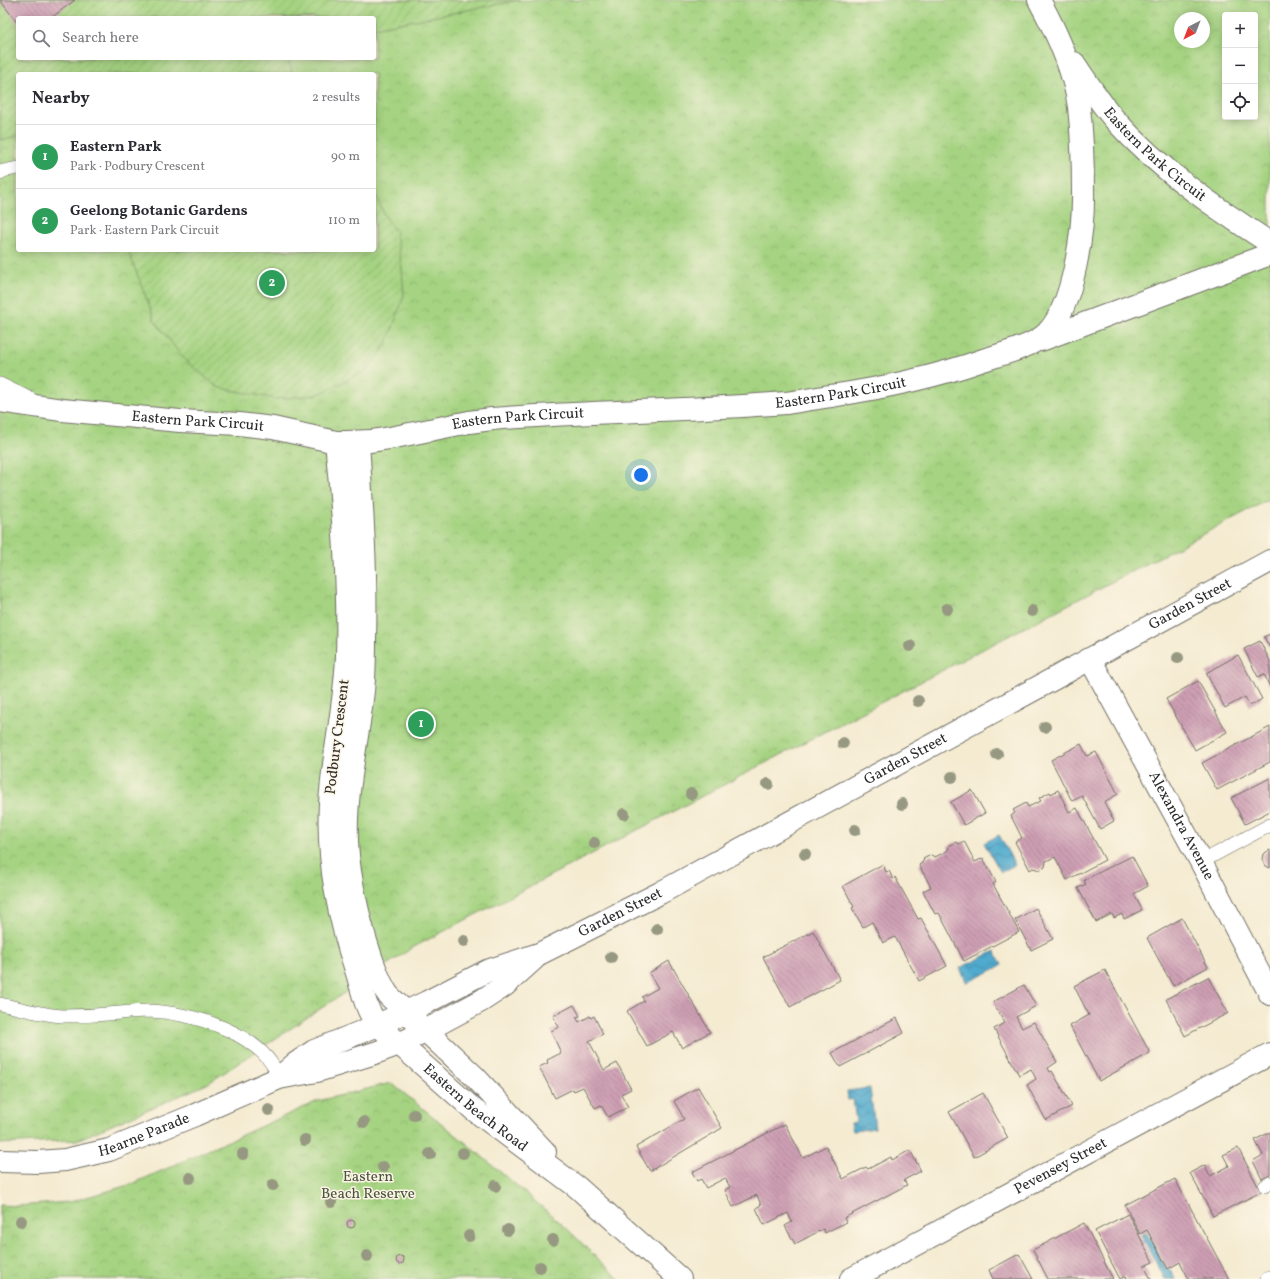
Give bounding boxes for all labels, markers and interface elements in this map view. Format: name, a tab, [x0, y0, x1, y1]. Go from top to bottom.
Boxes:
north arrow	[1174, 12, 1210, 48]
map controls	[1222, 12, 1258, 120]
button: +	[1222, 12, 1258, 48]
search box	[16, 16, 376, 60]
icon: search	[30, 27, 52, 49]
text: Search here	[62, 28, 139, 49]
button: −	[1222, 48, 1258, 84]
button: locate	[1222, 84, 1258, 120]
text: Nearby	[32, 87, 90, 110]
text: 2 results	[312, 89, 360, 107]
street label: Eastern Park Circuit	[1098, 103, 1210, 207]
text: Eastern Park	[70, 137, 162, 158]
text: 1	[42, 148, 48, 166]
text: 90 m	[331, 148, 360, 166]
text: Park · Podbury Crescent	[70, 158, 205, 176]
text: Geelong Botanic Gardens	[70, 201, 248, 222]
text: 2	[42, 212, 48, 230]
text: 110 m	[328, 212, 360, 230]
text: Park · Eastern Park Circuit	[70, 222, 219, 240]
pin: 2	[259, 268, 285, 298]
street label: Eastern Park Circuit	[774, 372, 908, 414]
street label: Eastern Park Circuit	[450, 403, 585, 436]
street label: Eastern Park Circuit	[131, 406, 265, 437]
your location	[631, 465, 651, 485]
street label: Garden Street	[1145, 573, 1236, 636]
street label: Podbury Crescent	[321, 678, 355, 796]
pin: 1	[408, 709, 434, 739]
street label: Garden Street	[860, 728, 951, 790]
street label: Alexandra Avenue	[1143, 768, 1219, 884]
street label: Garden Street	[575, 883, 666, 943]
street label: Eastern Beach Road	[418, 1059, 532, 1157]
street label: Hearne Parade	[96, 1108, 193, 1163]
street label: Pevensey Street	[1010, 1133, 1111, 1200]
park label: Eastern Beach Reserve	[321, 1167, 415, 1205]

